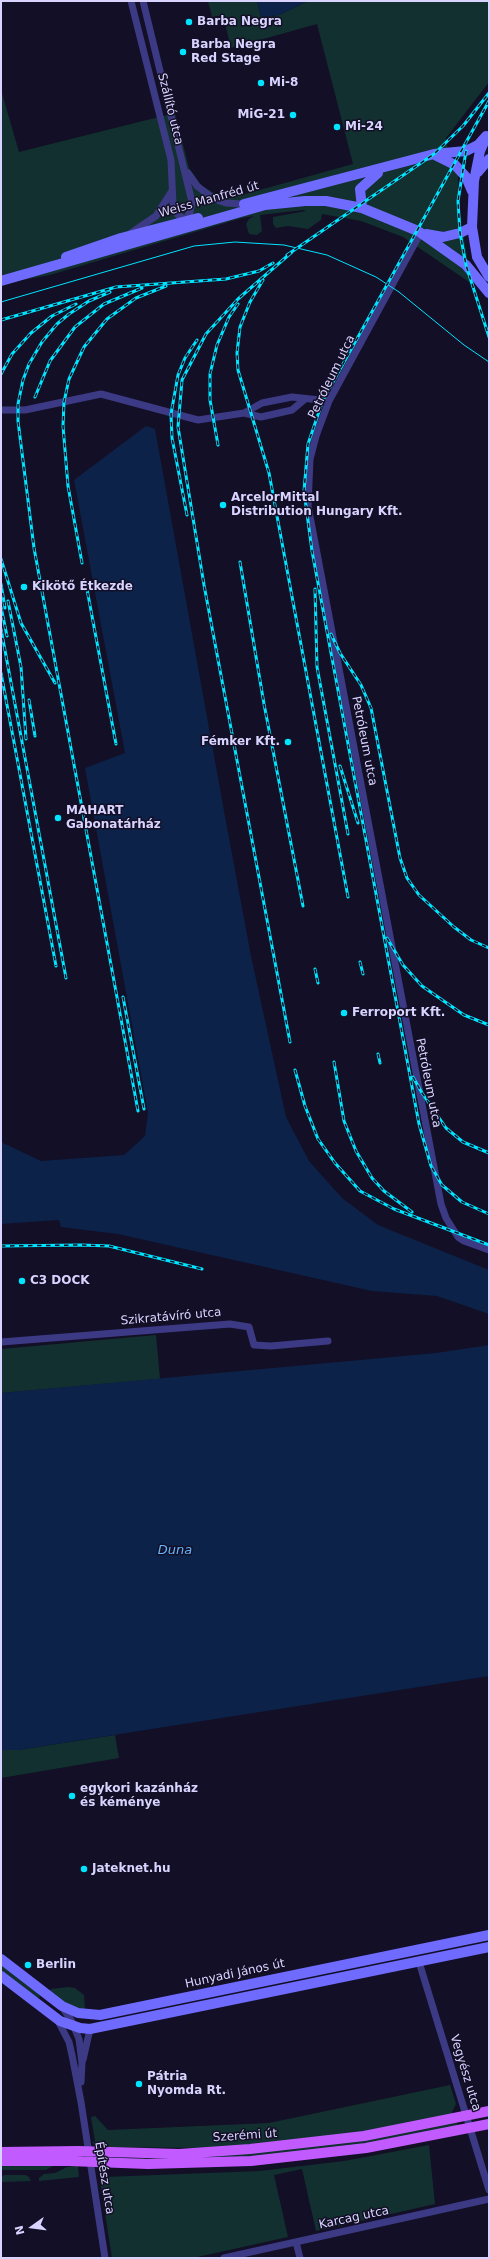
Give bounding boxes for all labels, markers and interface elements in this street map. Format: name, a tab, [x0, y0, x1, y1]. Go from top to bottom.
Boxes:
place label: Barba Negra	[197, 15, 282, 29]
marker: Barba Negra	[184, 17, 194, 27]
place label: Barba Negra Red Stage	[191, 38, 276, 66]
marker: Barba Negra Red Stage	[178, 47, 188, 57]
street label: Szállító utca	[154, 72, 186, 146]
place label: Mi-8	[269, 76, 298, 90]
marker: Mi-8	[256, 78, 266, 88]
place label: MiG-21	[237, 108, 285, 122]
marker: MiG-21	[288, 110, 298, 120]
place label: Mi-24	[345, 120, 383, 134]
marker: Mi-24	[332, 122, 342, 132]
street label: Weiss Manfréd út	[157, 179, 261, 221]
street label: Petróleum utca	[306, 333, 358, 421]
place label: ArcelorMittal Distribution Hungary Kft.	[231, 491, 402, 519]
marker: ArcelorMittal Distribution Hungary Kft.	[218, 500, 228, 510]
place label: Kikötő Étkezde	[32, 580, 133, 594]
marker: Kikötő Étkezde	[19, 582, 29, 592]
street label: Petróleum utca	[348, 695, 380, 787]
place label: Fémker Kft.	[201, 735, 280, 749]
marker: Fémker Kft.	[283, 737, 293, 747]
place label: MAHART Gabonatárház	[66, 804, 161, 832]
marker: MAHART Gabonatárház	[53, 813, 63, 823]
place label: Ferroport Kft.	[352, 1006, 445, 1020]
marker: Ferroport Kft.	[339, 1008, 349, 1018]
street label: Petróleum utca	[412, 1037, 444, 1129]
place label: C3 DOCK	[30, 1274, 90, 1288]
marker: C3 DOCK	[17, 1276, 27, 1286]
street label: Szikratávíró utca	[120, 1305, 222, 1329]
water label: Duna	[158, 1543, 192, 1559]
place label: egykori kazánház és kéménye	[80, 1782, 198, 1810]
marker: egykori kazánház és kéménye	[67, 1791, 77, 1801]
place label: Jateknet.hu	[92, 1862, 170, 1876]
marker: Jateknet.hu	[79, 1864, 89, 1874]
street label: Hunyadi János út	[184, 1956, 286, 1992]
place label: Berlin	[36, 1958, 76, 1972]
marker: Berlin	[23, 1960, 33, 1970]
street label: Vegyész utca	[447, 2033, 483, 2113]
place label: Pátria Nyomda Rt.	[147, 2070, 226, 2098]
marker: Pátria Nyomda Rt.	[134, 2079, 144, 2089]
street label: Szerémi út	[212, 2127, 278, 2145]
street label: Építész utca	[91, 2141, 117, 2215]
street label: Karcag utca	[318, 2204, 390, 2232]
north arrow	[12, 2207, 52, 2247]
text: N	[12, 2224, 27, 2236]

